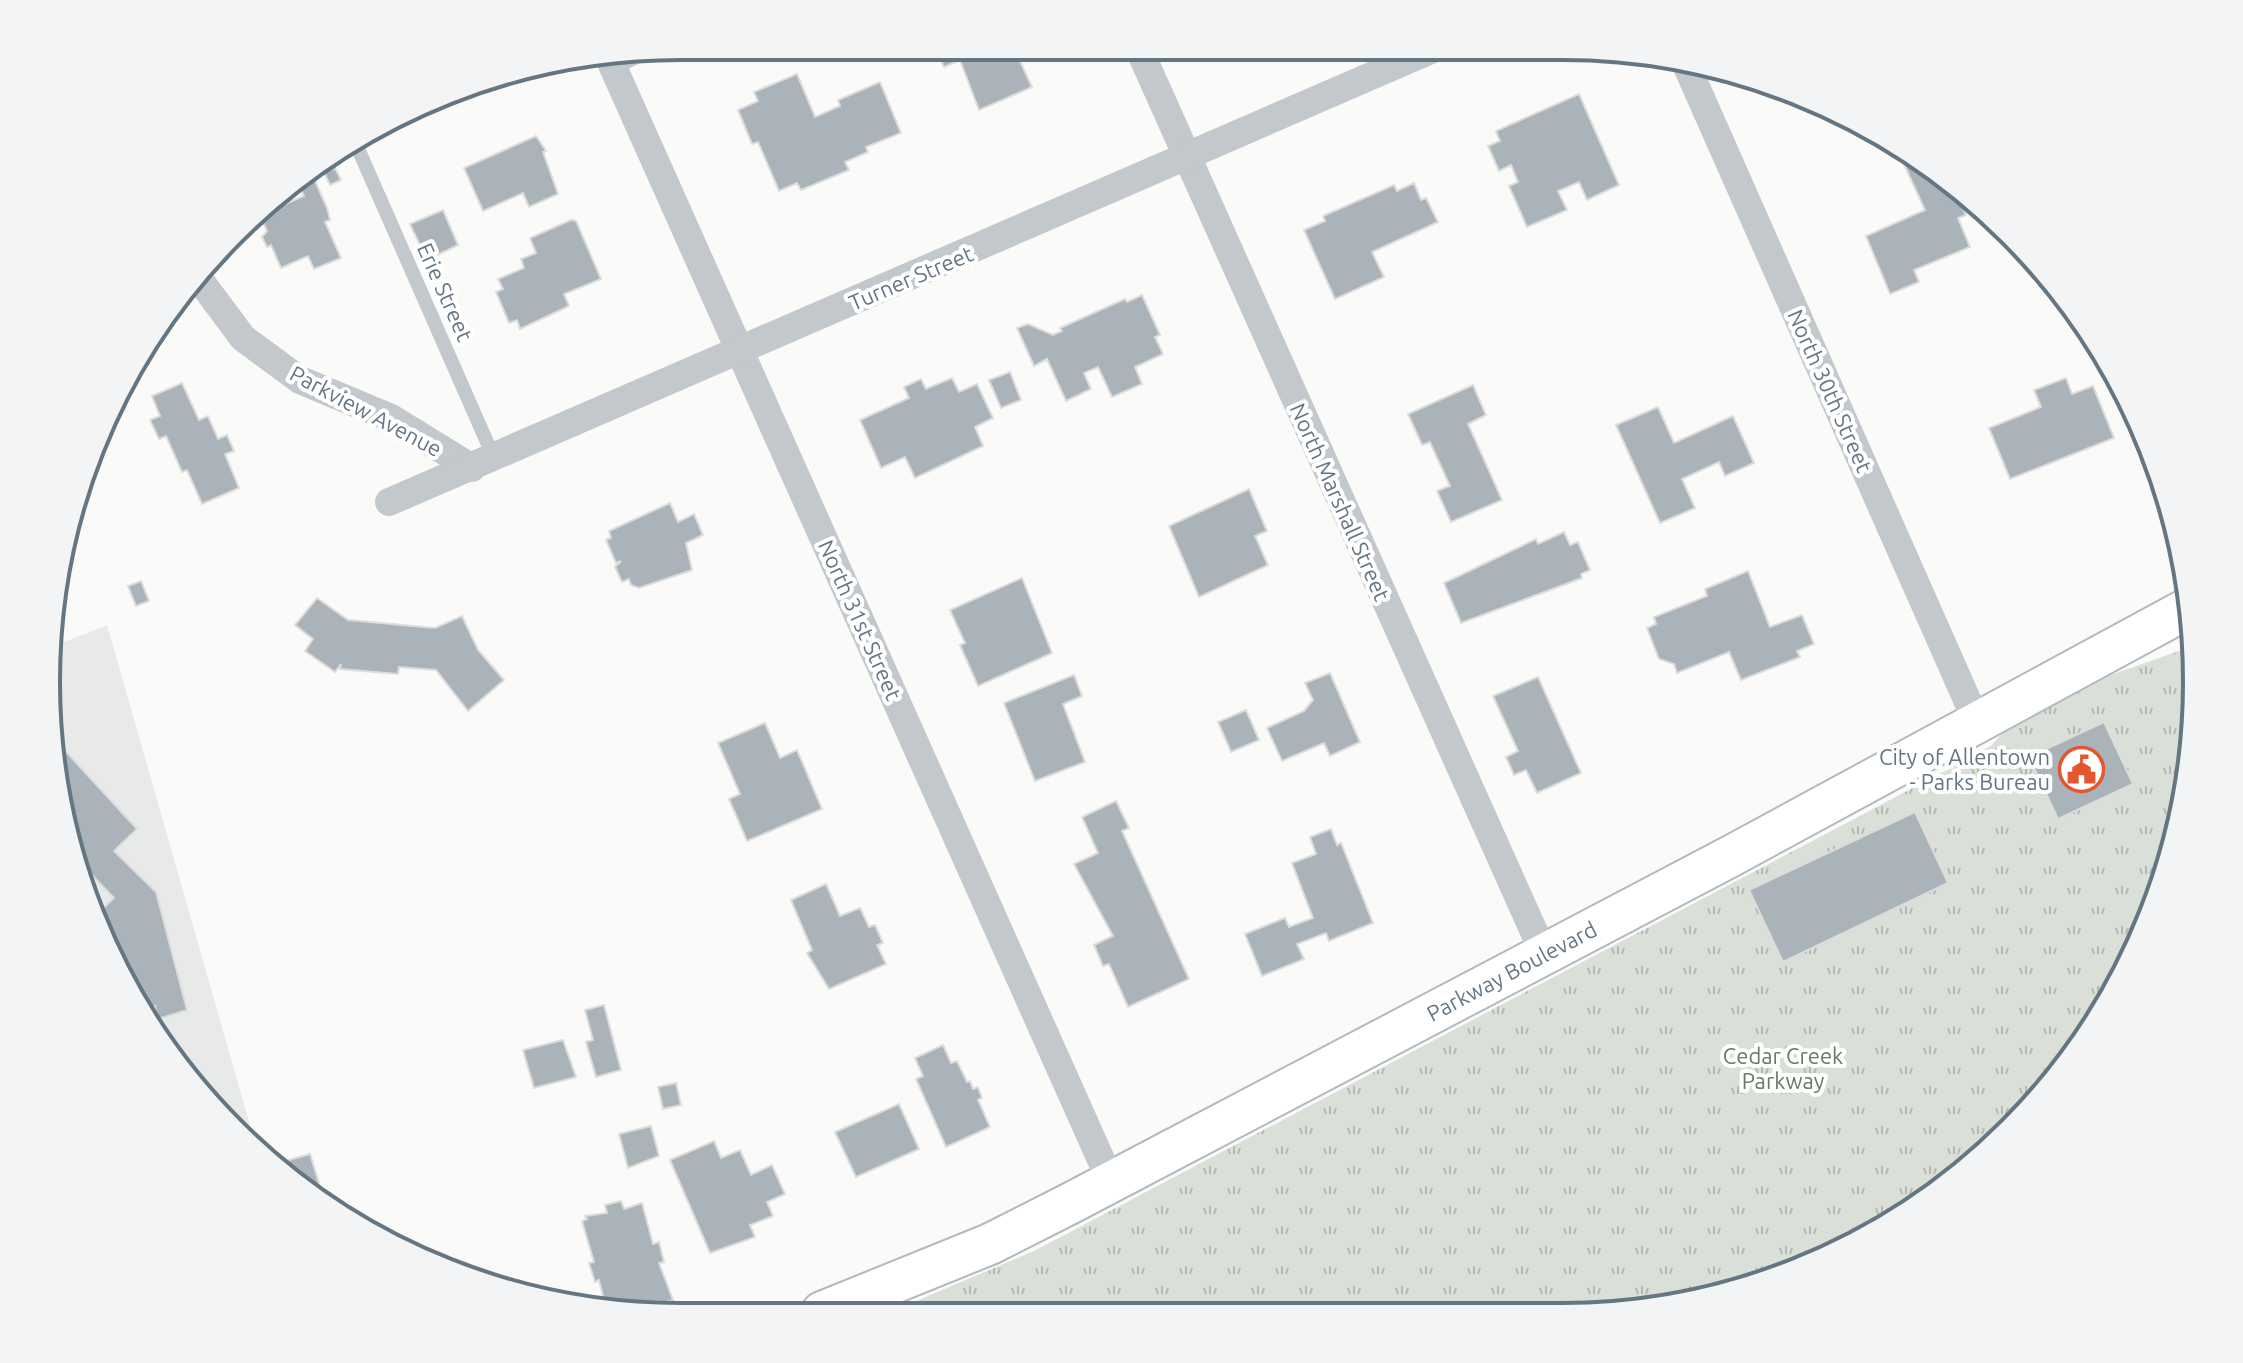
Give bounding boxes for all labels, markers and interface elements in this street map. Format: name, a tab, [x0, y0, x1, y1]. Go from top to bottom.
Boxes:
street label: Erie Street	[413, 239, 478, 345]
street label: Turner Street	[845, 240, 977, 315]
street label: North 30th Street	[1783, 305, 1878, 476]
street label: Parkview Avenue	[286, 360, 446, 461]
street label: North Marshall Street	[1286, 399, 1395, 605]
street label: North 31st Street	[814, 536, 907, 704]
place label: City of Allentown - Parks Bureau	[1879, 744, 2050, 794]
public building icon: City of Allentown - Parks Bureau	[2057, 746, 2105, 794]
street label: Parkway Boulevard	[1422, 916, 1601, 1026]
park label: Cedar Creek Parkway	[1723, 1043, 1843, 1093]

